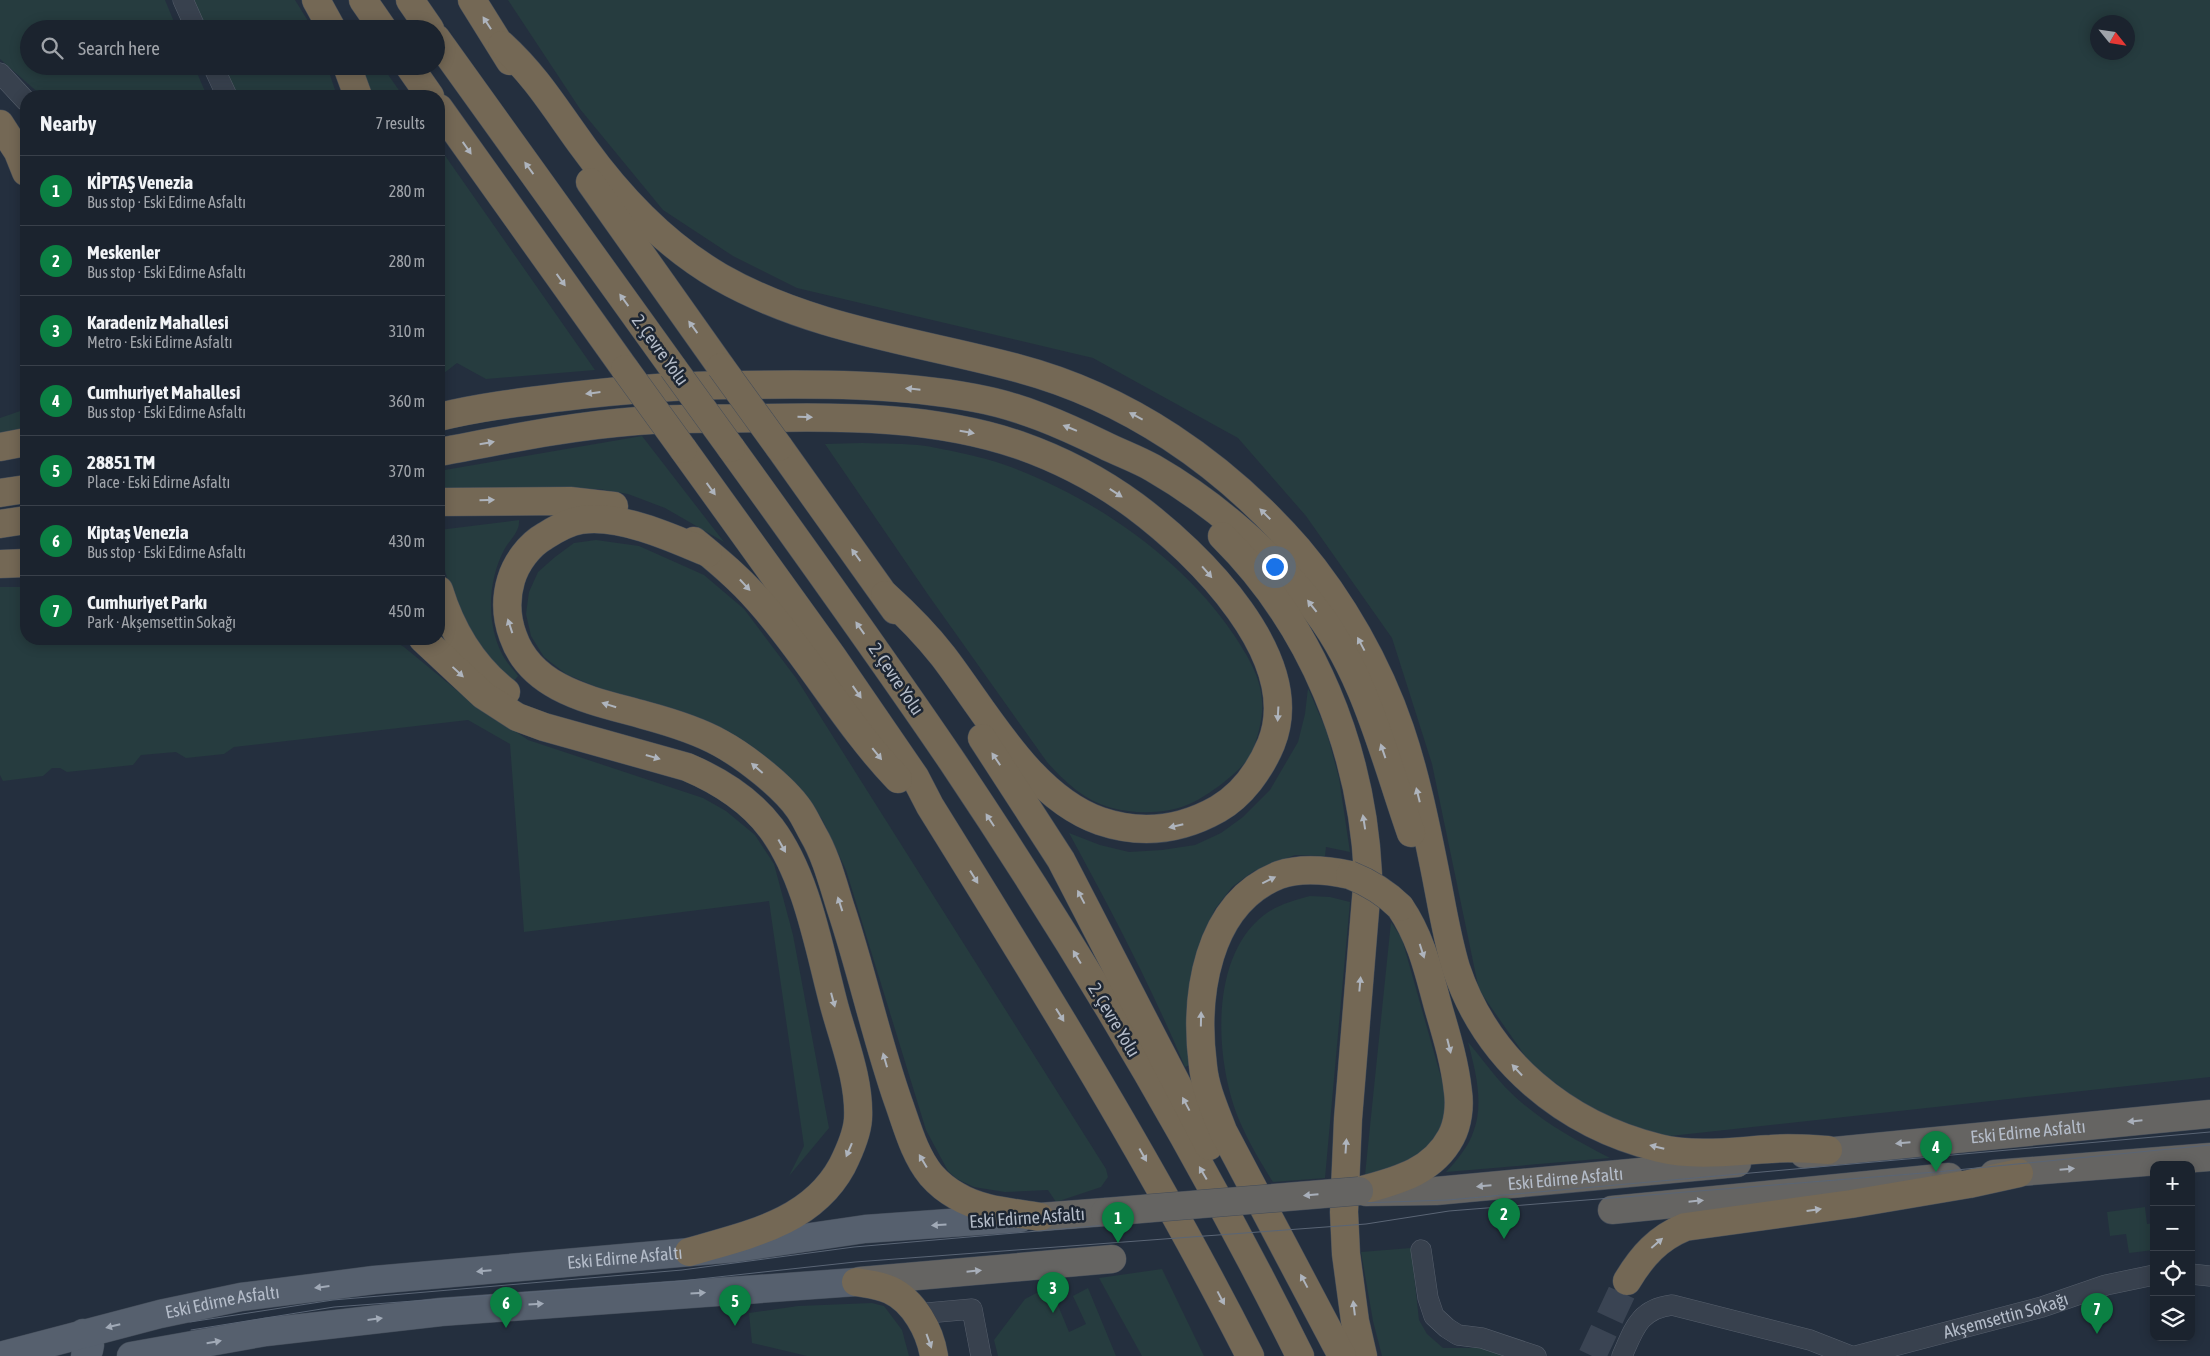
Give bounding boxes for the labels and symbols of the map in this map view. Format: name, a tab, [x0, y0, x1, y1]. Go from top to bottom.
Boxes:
north arrow	[2090, 15, 2135, 60]
one-way arrow	[482, 16, 492, 29]
one-way arrow	[462, 141, 472, 155]
one-way arrow	[524, 161, 534, 175]
one-way arrow	[556, 273, 566, 287]
one-way arrow	[619, 294, 630, 307]
street label: 2. Çevre Yolu	[628, 310, 693, 389]
one-way arrow	[688, 320, 698, 334]
one-way arrow	[904, 385, 920, 393]
one-way arrow	[585, 389, 601, 397]
one-way arrow	[1129, 412, 1143, 420]
one-way arrow	[797, 413, 813, 421]
one-way arrow	[1062, 424, 1077, 432]
one-way arrow	[959, 428, 975, 436]
one-way arrow	[479, 439, 495, 447]
one-way arrow	[706, 482, 716, 496]
one-way arrow	[1109, 489, 1123, 498]
one-way arrow	[480, 496, 496, 504]
one-way arrow	[1259, 508, 1271, 520]
one-way arrow	[851, 549, 861, 562]
your location	[1262, 554, 1288, 580]
one-way arrow	[1202, 566, 1213, 579]
one-way arrow	[739, 579, 751, 591]
one-way arrow	[1307, 600, 1318, 613]
one-way arrow	[505, 619, 513, 634]
one-way arrow	[855, 621, 865, 634]
one-way arrow	[1357, 637, 1365, 651]
street label: 2. Çevre Yolu	[865, 639, 928, 719]
one-way arrow	[452, 666, 464, 678]
one-way arrow	[852, 685, 862, 699]
one-way arrow	[601, 701, 616, 709]
one-way arrow	[1273, 706, 1281, 722]
one-way arrow	[1379, 743, 1387, 758]
one-way arrow	[871, 748, 883, 760]
one-way arrow	[991, 752, 1001, 765]
one-way arrow	[645, 754, 660, 762]
one-way arrow	[750, 763, 763, 774]
one-way arrow	[1414, 788, 1422, 803]
one-way arrow	[985, 813, 995, 827]
one-way arrow	[1359, 814, 1367, 830]
one-way arrow	[1168, 822, 1183, 830]
one-way arrow	[778, 840, 787, 853]
one-way arrow	[970, 871, 979, 884]
one-way arrow	[1262, 876, 1276, 884]
one-way arrow	[1076, 891, 1085, 904]
one-way arrow	[836, 896, 844, 911]
one-way arrow	[1419, 943, 1427, 958]
one-way arrow	[1072, 951, 1082, 964]
one-way arrow	[1357, 976, 1365, 992]
street label: 2. Çevre Yolu	[1084, 979, 1145, 1060]
one-way arrow	[829, 993, 837, 1008]
one-way arrow	[1055, 1009, 1065, 1022]
one-way arrow	[1197, 1010, 1205, 1026]
one-way arrow	[1445, 1038, 1453, 1053]
one-way arrow	[881, 1052, 889, 1067]
one-way arrow	[1511, 1064, 1523, 1076]
one-way arrow	[1182, 1098, 1191, 1111]
street label: Eski Edirne Asfaltı	[1969, 1115, 2086, 1148]
one-way arrow	[2126, 1117, 2142, 1125]
pin: 4	[1920, 1131, 1952, 1172]
one-way arrow	[1343, 1138, 1351, 1154]
one-way arrow	[1895, 1139, 1911, 1147]
one-way arrow	[844, 1143, 852, 1157]
one-way arrow	[1650, 1143, 1665, 1151]
one-way arrow	[1138, 1149, 1147, 1162]
one-way arrow	[918, 1155, 927, 1168]
street label: Eski Edirne Asfaltı	[1507, 1163, 1624, 1194]
one-way arrow	[2059, 1165, 2075, 1173]
one-way arrow	[1199, 1167, 1208, 1180]
one-way arrow	[1475, 1183, 1491, 1191]
one-way arrow	[1302, 1192, 1318, 1200]
one-way arrow	[1688, 1197, 1704, 1205]
pin: 2	[1488, 1198, 1520, 1239]
pin: 1	[1102, 1202, 1134, 1243]
street label: Eski Edirne Asfaltı	[969, 1203, 1085, 1232]
one-way arrow	[1806, 1205, 1822, 1213]
one-way arrow	[931, 1221, 947, 1229]
one-way arrow	[1651, 1238, 1664, 1249]
street label: Eski Edirne Asfaltı	[566, 1242, 683, 1273]
one-way arrow	[476, 1267, 492, 1275]
one-way arrow	[966, 1267, 982, 1275]
pin: 3	[1037, 1272, 1069, 1313]
one-way arrow	[1300, 1274, 1308, 1289]
street label: Eski Edirne Asfaltı	[163, 1281, 281, 1323]
one-way arrow	[314, 1283, 330, 1291]
pin: 5	[719, 1285, 751, 1326]
pin: 6	[490, 1287, 522, 1328]
one-way arrow	[691, 1288, 707, 1296]
street label: Akşemsettin Sokağı	[1941, 1288, 2071, 1343]
one-way arrow	[1216, 1291, 1225, 1305]
pin: 7	[2081, 1293, 2113, 1334]
one-way arrow	[529, 1300, 545, 1308]
one-way arrow	[1350, 1300, 1358, 1316]
one-way arrow	[367, 1315, 383, 1323]
one-way arrow	[105, 1322, 120, 1330]
one-way arrow	[926, 1333, 934, 1348]
one-way arrow	[206, 1337, 222, 1345]

